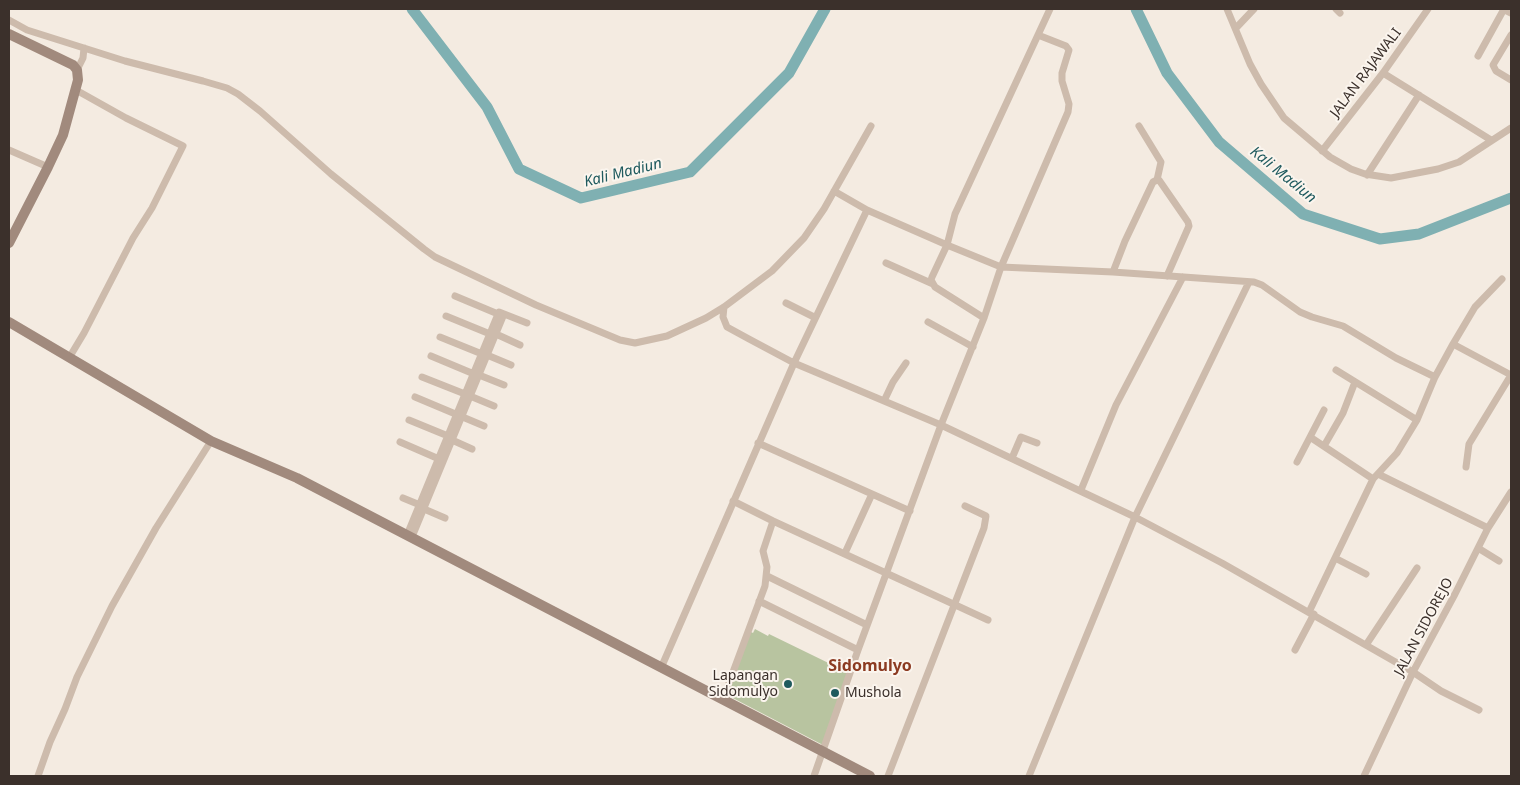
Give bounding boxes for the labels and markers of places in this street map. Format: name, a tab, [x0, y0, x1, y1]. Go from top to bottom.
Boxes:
place label: Lapangan Sidomulyo	[709, 668, 778, 700]
marker: Lapangan Sidomulyo	[782, 678, 794, 690]
place label: Mushola	[845, 685, 902, 701]
marker: Mushola	[829, 687, 841, 699]

